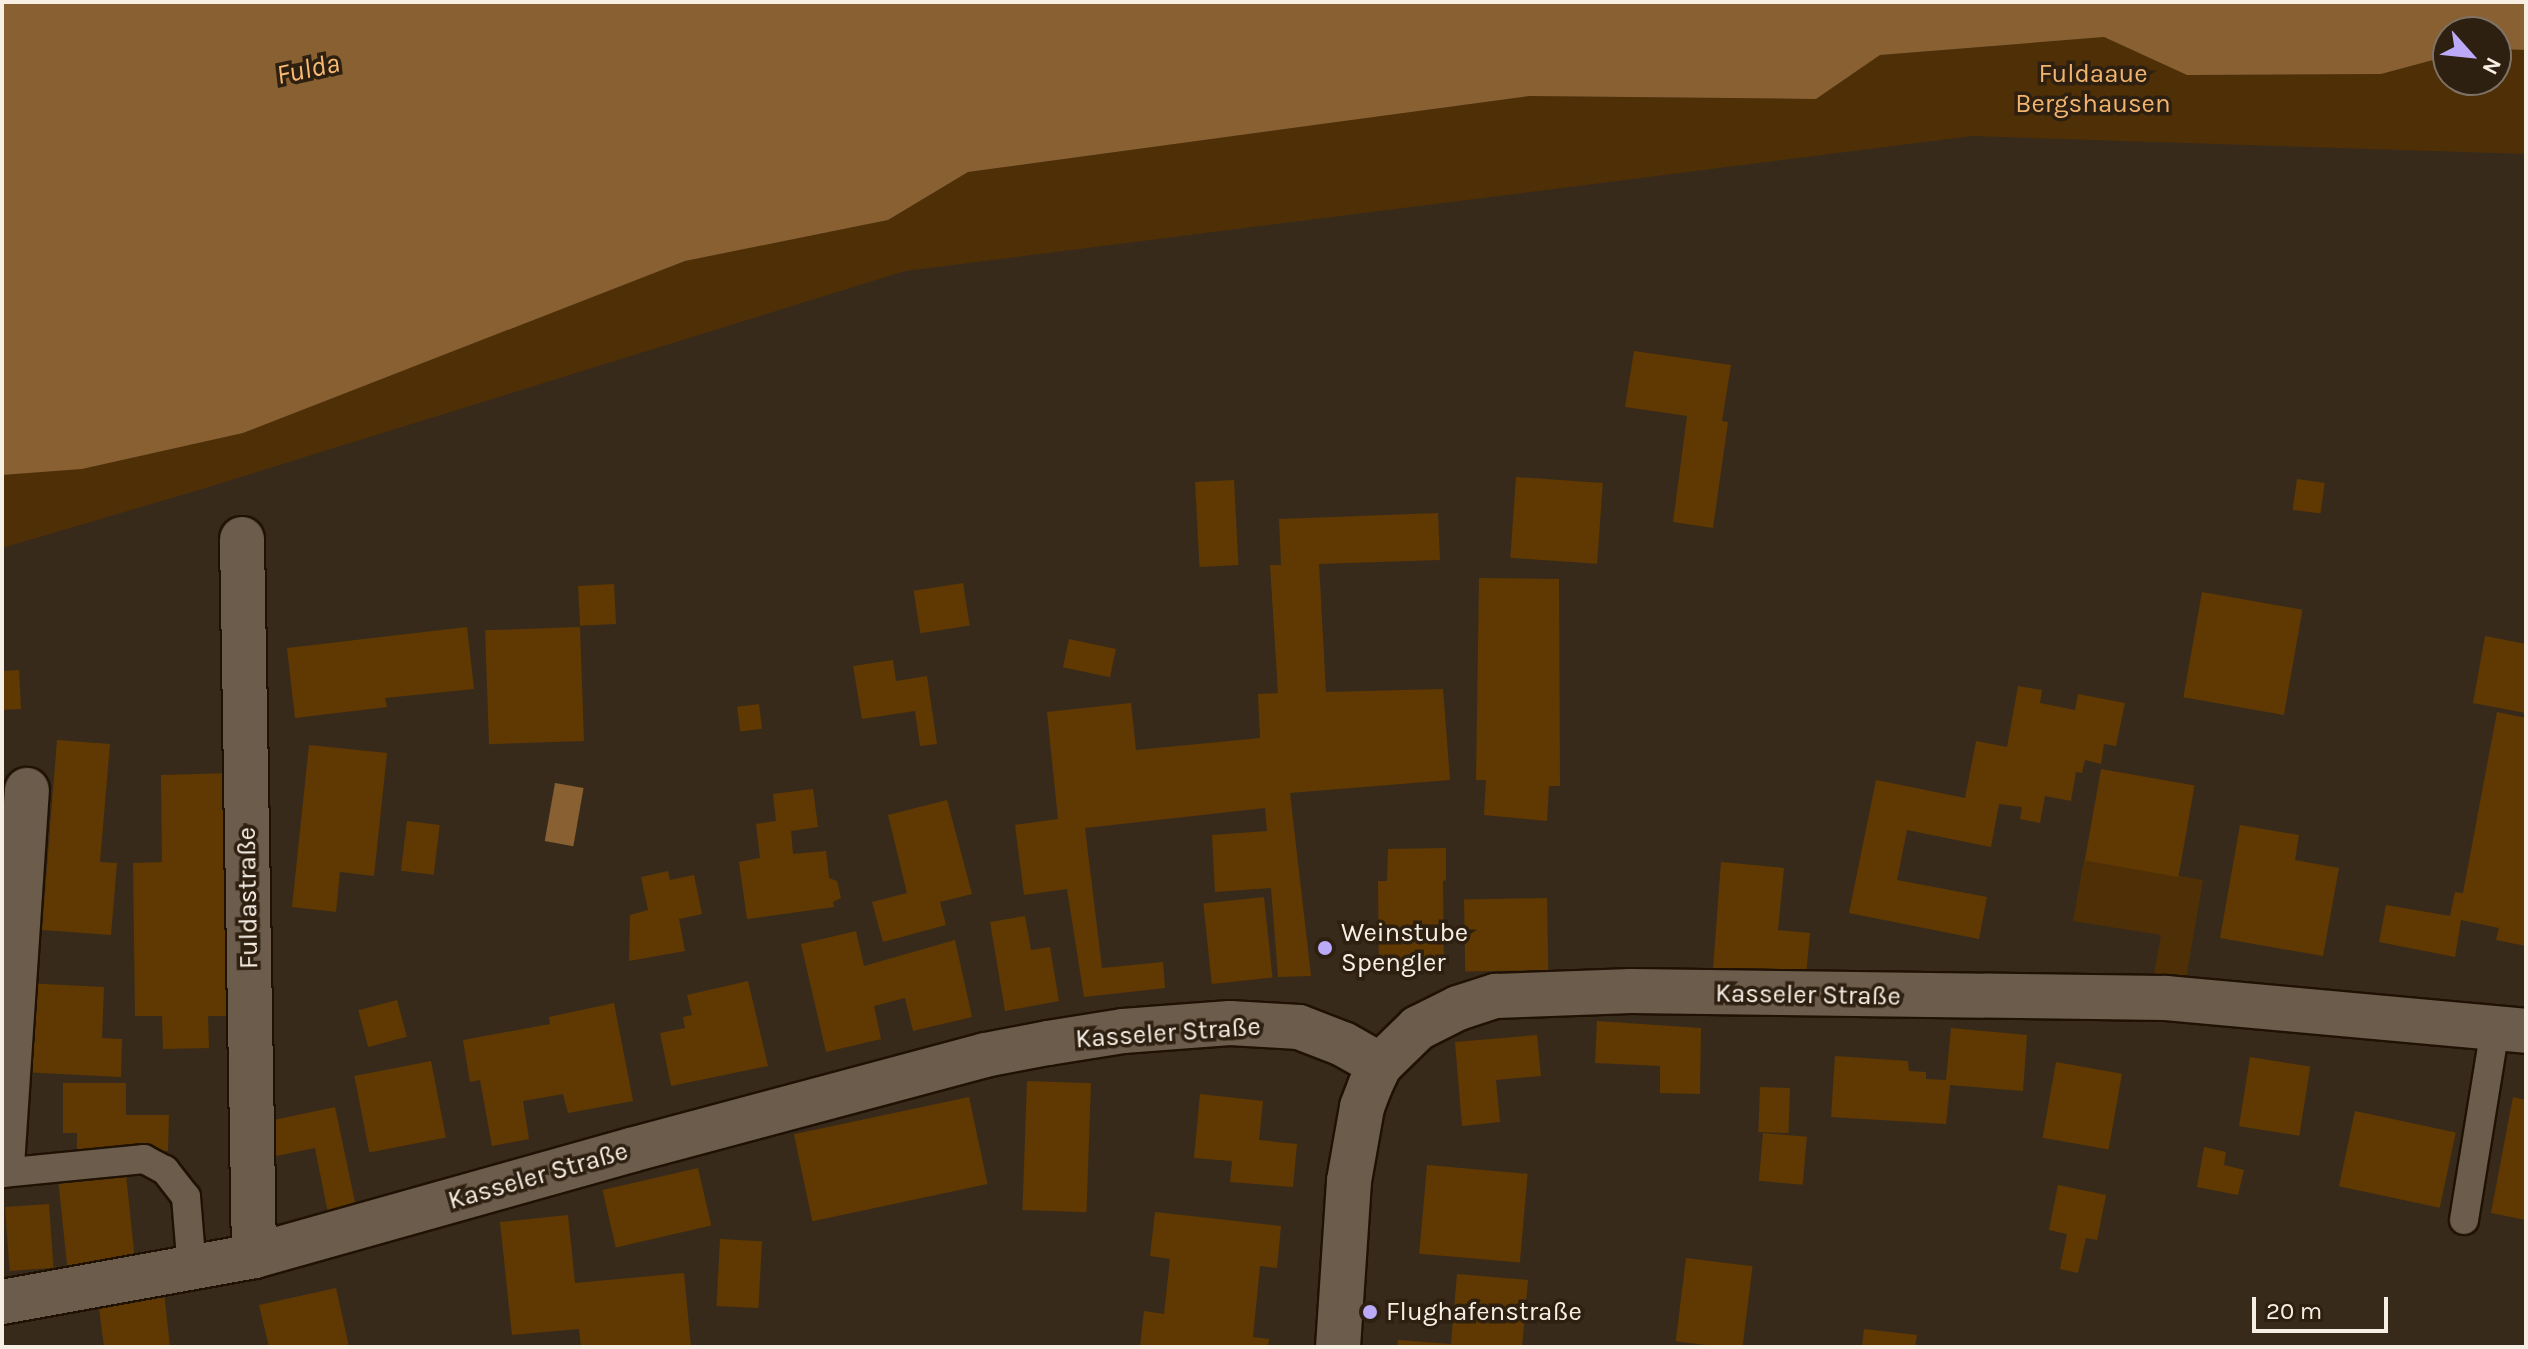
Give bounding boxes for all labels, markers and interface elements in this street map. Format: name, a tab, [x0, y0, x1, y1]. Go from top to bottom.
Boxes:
north arrow	[2432, 16, 2512, 96]
water label: Fulda	[273, 46, 343, 92]
text: N	[2476, 53, 2507, 79]
park label: Fuldaaue Bergshausen	[2015, 58, 2171, 120]
street label: Fuldastraße	[231, 827, 265, 969]
place label: Weinstube Spengler	[1341, 917, 1468, 978]
marker: Weinstube Spengler	[1316, 939, 1334, 957]
street label: Kasseler Straße	[1715, 978, 1901, 1012]
street label: Kasseler Straße	[1074, 1011, 1262, 1055]
street label: Kasseler Straße	[445, 1135, 631, 1217]
scale bar	[2256, 1281, 2392, 1331]
place label: Flughafenstraße	[1386, 1296, 1582, 1328]
text: 20 m	[2266, 1297, 2322, 1325]
marker: Flughafenstraße	[1361, 1303, 1379, 1321]

